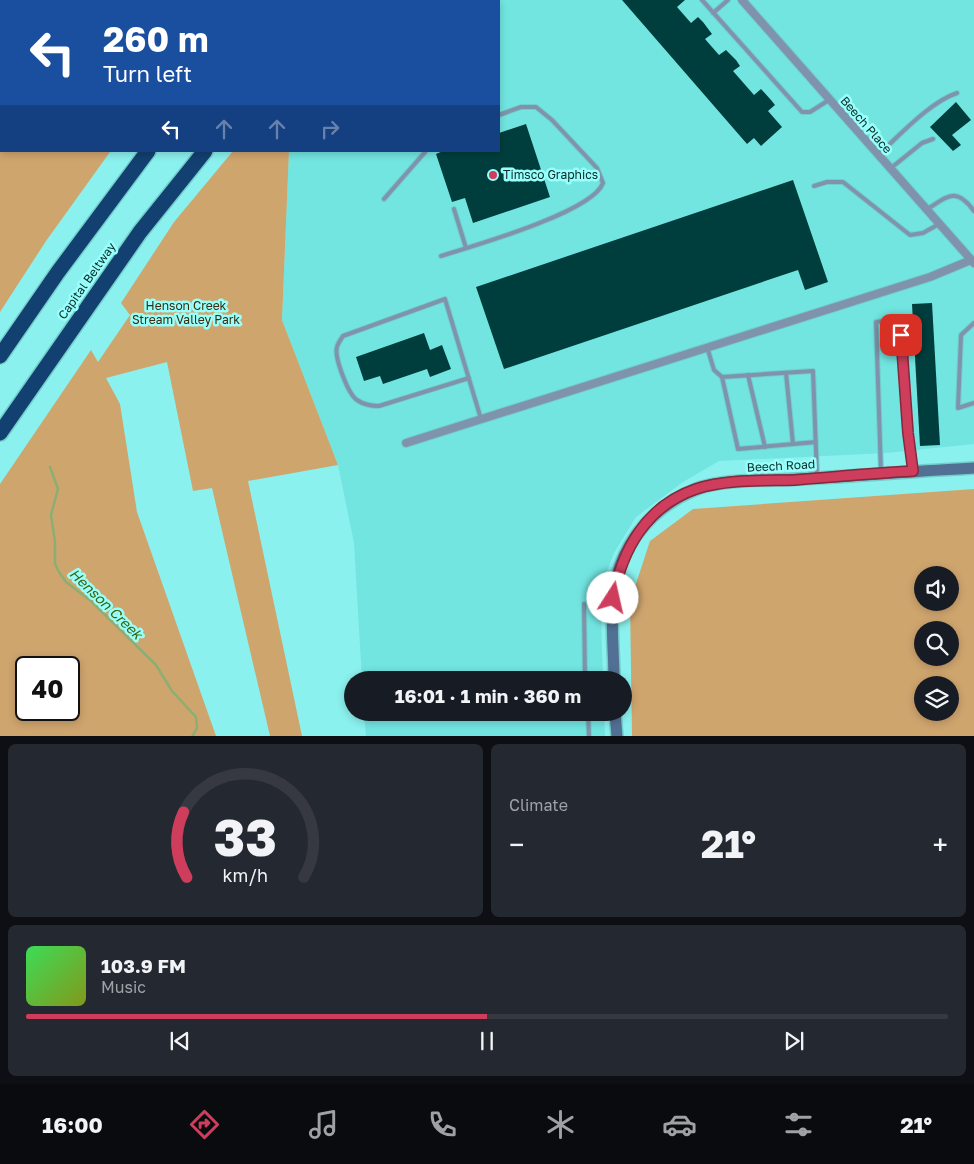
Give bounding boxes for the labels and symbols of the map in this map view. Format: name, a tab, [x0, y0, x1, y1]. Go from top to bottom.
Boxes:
street label: Beech Place	[837, 93, 895, 156]
place label: Timsco Graphics	[503, 167, 598, 182]
marker: Timsco Graphics	[487, 169, 499, 181]
street label: Capital Beltway	[55, 239, 119, 322]
park label: Henson Creek Stream Valley Park	[132, 298, 240, 327]
pin	[880, 314, 922, 356]
street label: Beech Road	[746, 456, 815, 475]
water label: Henson Creek	[67, 565, 148, 644]
position arrow	[586, 571, 638, 623]
speed limit sign: 40	[15, 656, 80, 721]

